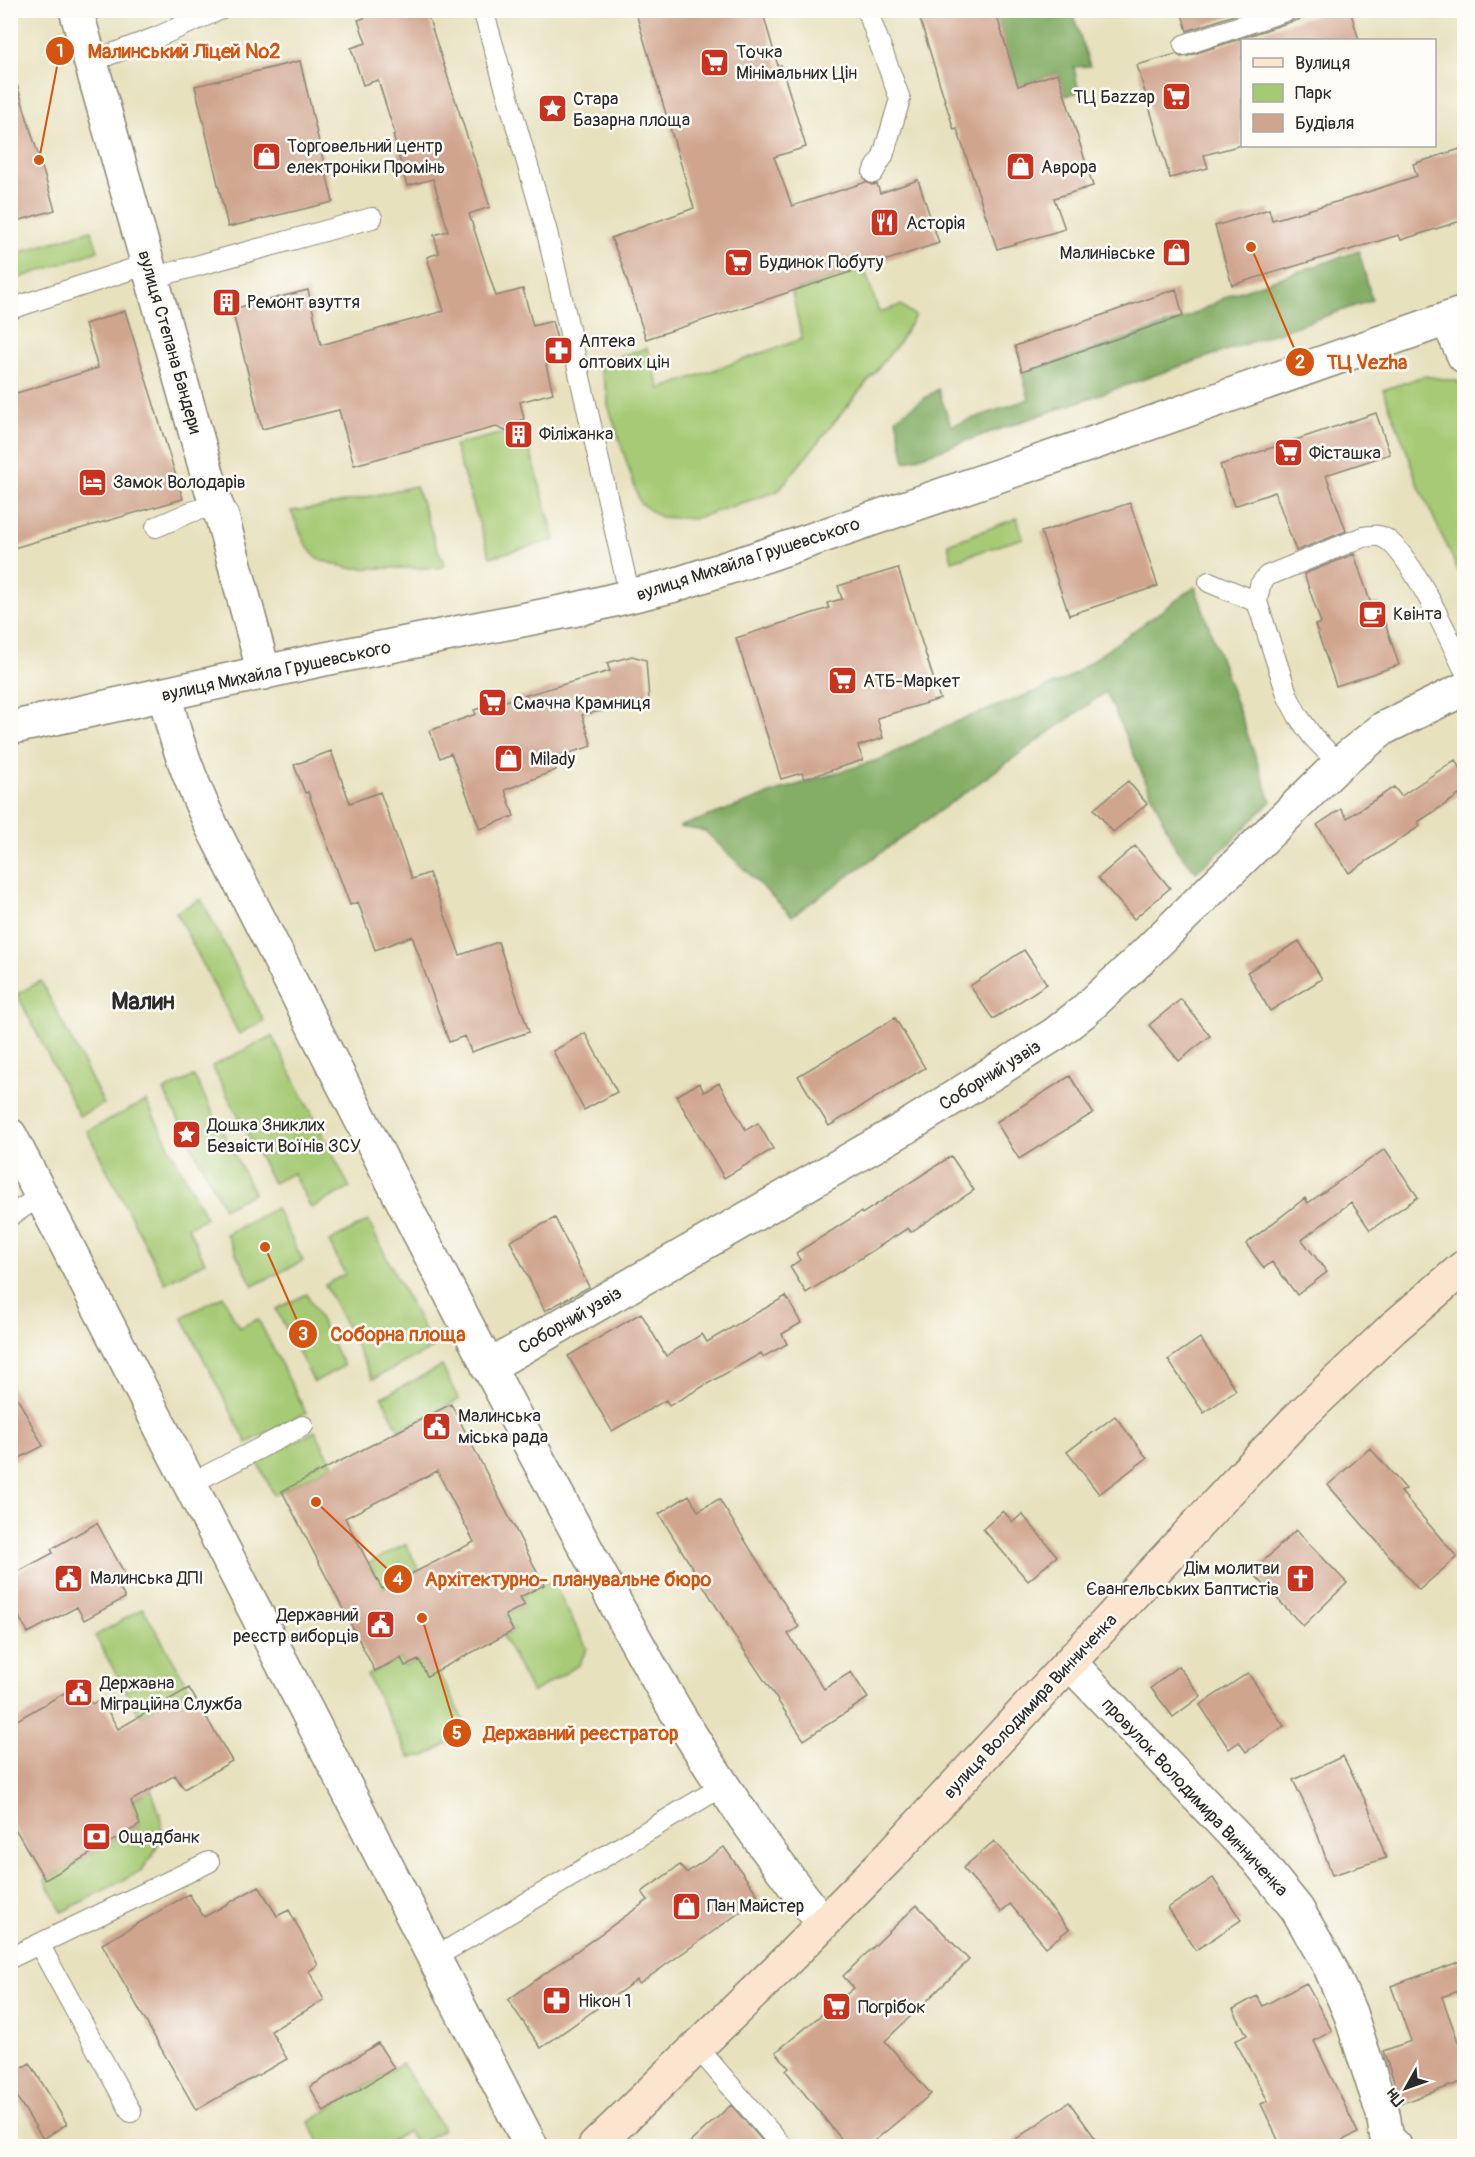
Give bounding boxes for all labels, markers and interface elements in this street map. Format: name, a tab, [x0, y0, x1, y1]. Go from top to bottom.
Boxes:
callout: Малинський Ліцей №2	[45, 32, 292, 70]
text: Малинський Ліцей №2	[88, 39, 280, 64]
legend	[1241, 39, 1436, 147]
text: 1	[56, 40, 64, 63]
place label: Точка Мінімальних Цін	[736, 41, 857, 85]
supermarket icon: Точка Мінімальних Цін	[699, 46, 731, 78]
text: Вулиця	[1295, 52, 1350, 75]
supermarket icon: ТЦ Баzzар	[1160, 81, 1192, 113]
text: Парк	[1295, 82, 1332, 105]
place label: ТЦ Баzzар	[1074, 86, 1155, 109]
place label: Стара Базарна площа	[573, 88, 690, 132]
place icon: Стара Базарна площа	[536, 93, 568, 125]
text: Будівля	[1295, 112, 1354, 135]
place label: Торговельний центр електроніки Промінь	[287, 135, 445, 179]
shop icon: Торговельний центр електроніки Промінь	[250, 140, 282, 172]
shop icon: Аврора	[1004, 151, 1036, 183]
place label: Аврора	[1041, 156, 1097, 179]
restaurant icon: Асторія	[869, 207, 901, 239]
place label: Асторія	[906, 212, 965, 235]
shop icon: Малинівське	[1160, 237, 1192, 269]
place label: Малинівське	[1060, 242, 1155, 265]
supermarket icon: Будинок Побуту	[722, 246, 754, 278]
street label: вулиця Степана Бандери	[132, 248, 207, 437]
place label: Будинок Побуту	[759, 251, 884, 274]
building icon: Ремонт взуття	[210, 286, 242, 318]
place label: Ремонт взуття	[247, 291, 360, 314]
place label: Аптека оптових цін	[579, 330, 670, 374]
pharmacy icon: Аптека оптових цін	[542, 335, 574, 367]
callout: ТЦ Vezha	[1285, 343, 1420, 381]
text: ТЦ Vezha	[1326, 350, 1407, 375]
text: 2	[1295, 351, 1305, 374]
building icon: Філіжанка	[502, 418, 534, 450]
place label: Філіжанка	[539, 423, 613, 446]
supermarket icon: Фісташка	[1272, 437, 1304, 469]
place label: Фісташка	[1309, 442, 1381, 465]
hotel icon: Замок Володарів	[76, 466, 108, 498]
place label: Замок Володарів	[113, 471, 246, 494]
street label: вулиця Михайла Грушевського	[633, 512, 863, 607]
cafe icon: Квінта	[1356, 598, 1388, 630]
place label: Квінта	[1393, 603, 1442, 626]
street label: вулиця Михайла Грушевського	[159, 636, 393, 707]
supermarket icon: АТБ-Маркет	[826, 665, 858, 697]
place label: АТБ-Маркет	[863, 670, 960, 693]
supermarket icon: Смачна Крамниця	[476, 687, 508, 719]
place label: Смачна Крамниця	[513, 692, 651, 715]
shop icon: Milady	[493, 743, 525, 775]
place label: Milady	[530, 748, 576, 771]
district label: Малин	[111, 987, 175, 1016]
street label: Соборний узвіз	[935, 1035, 1046, 1116]
place label: Дошка Зниклих Безвісти Воїнів ЗСУ	[206, 1114, 361, 1158]
place icon: Дошка Зниклих Безвісти Воїнів ЗСУ	[170, 1119, 202, 1151]
street label: Соборний узвіз	[514, 1281, 626, 1359]
callout: Соборна площа	[288, 1315, 477, 1353]
text: Соборна площа	[330, 1322, 466, 1347]
text: 3	[298, 1323, 308, 1346]
place label: Малинська міська рада	[458, 1405, 548, 1449]
public building icon: Малинська міська рада	[421, 1410, 453, 1442]
place label: Дім молитви Євангельських Баптистів	[1086, 1557, 1279, 1601]
callout: Архітектурно- планувальне бюро	[383, 1560, 723, 1598]
public building icon: Малинська ДПІ	[53, 1562, 85, 1594]
church icon: Дім молитви Євангельських Баптистів	[1284, 1562, 1316, 1594]
place label: Малинська ДПІ	[90, 1567, 203, 1590]
text: Архітектурно- планувальне бюро	[425, 1567, 712, 1592]
text: 4	[393, 1568, 404, 1591]
place label: Державний реєстр виборців	[233, 1604, 359, 1648]
public building icon: Державний реєстр виборців	[364, 1609, 396, 1641]
street label: вулиця Володимира Винниченка	[938, 1609, 1122, 1804]
place label: Державна Міграційна Служба	[99, 1672, 242, 1716]
public building icon: Державна Міграційна Служба	[63, 1677, 95, 1709]
street label: провулок Володимира Винниченка	[1096, 1693, 1293, 1902]
callout: Державний реєстратор	[442, 1714, 691, 1752]
text: Державний реєстратор	[483, 1721, 679, 1746]
text: 5	[452, 1722, 462, 1745]
bank icon: Ощадбанк	[81, 1821, 113, 1853]
place label: Ощадбанк	[118, 1826, 200, 1849]
shop icon: Пан Майстер	[670, 1890, 702, 1922]
place label: Пан Майстер	[707, 1895, 804, 1918]
pharmacy icon: Нікон 1	[541, 1985, 573, 2017]
place label: Нікон 1	[578, 1990, 631, 2013]
supermarket icon: Погрібок	[821, 1991, 853, 2023]
place label: Погрібок	[858, 1996, 926, 2019]
north arrow	[1376, 2058, 1436, 2118]
text: Пн	[1382, 2084, 1409, 2110]

